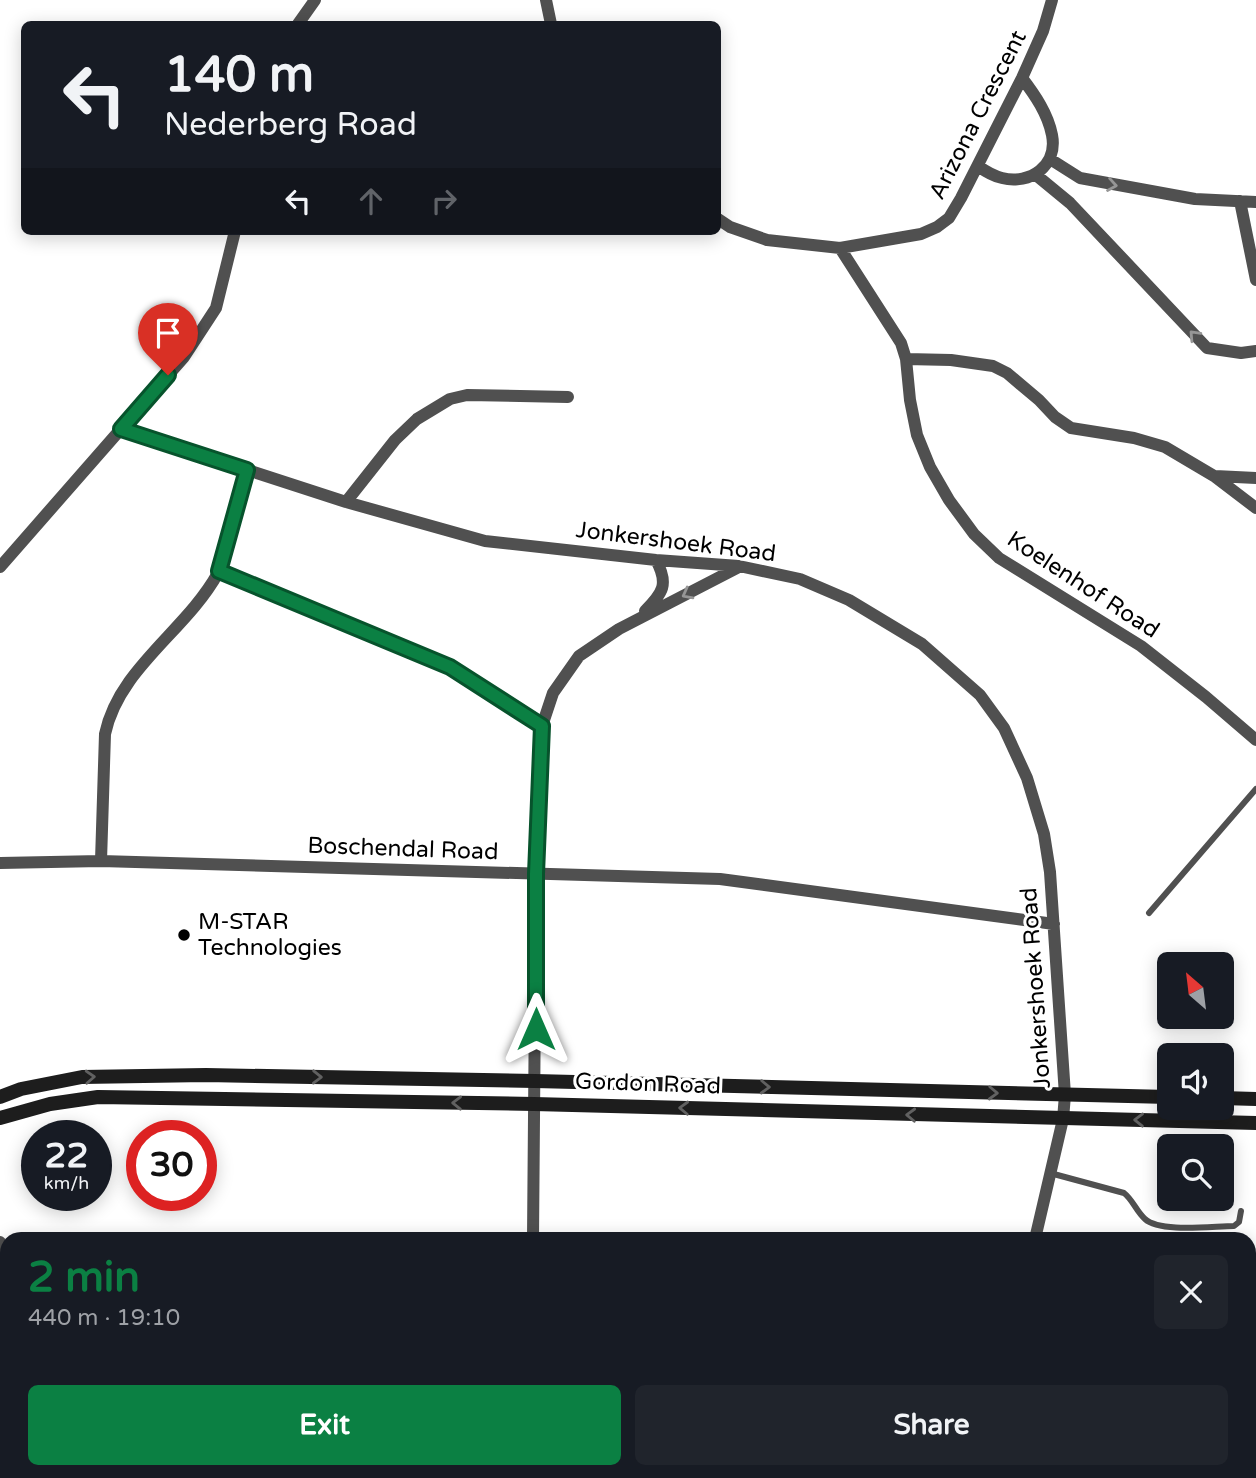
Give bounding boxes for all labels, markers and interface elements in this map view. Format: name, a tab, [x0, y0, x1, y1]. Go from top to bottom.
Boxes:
street label: Arizona Crescent	[923, 26, 1033, 204]
text: 140 m	[164, 46, 314, 105]
icon: left	[49, 49, 140, 140]
text: Nederberg Road	[164, 106, 417, 144]
one-way arrow	[1106, 176, 1118, 191]
icon: left	[279, 182, 317, 220]
icon: ahead	[352, 182, 390, 220]
icon: right	[425, 182, 463, 220]
pin	[138, 303, 198, 375]
icon: arrive	[149, 314, 187, 352]
one-way arrow	[1190, 330, 1202, 343]
street label: Jonkershoek Road	[574, 516, 778, 568]
street label: Koelenhof Road	[1002, 525, 1164, 645]
one-way arrow	[682, 586, 694, 599]
street label: Boschendal Road	[307, 832, 499, 866]
street label: Jonkershoek Road	[1015, 887, 1057, 1089]
place label: M-STAR Technologies	[198, 908, 342, 962]
marker: M-STAR Technologies	[176, 927, 192, 943]
north arrow	[1157, 952, 1234, 1029]
map controls	[1157, 952, 1234, 1211]
position arrow	[499, 992, 573, 1066]
button: sound	[1157, 1043, 1234, 1120]
street label: Gordon Road	[574, 1067, 722, 1101]
one-way arrow	[312, 1069, 323, 1084]
one-way arrow	[85, 1070, 96, 1085]
one-way arrow	[761, 1079, 771, 1095]
one-way arrow	[988, 1085, 999, 1101]
one-way arrow	[451, 1095, 462, 1110]
one-way arrow	[678, 1100, 689, 1116]
one-way arrow	[906, 1107, 917, 1122]
one-way arrow	[1133, 1113, 1144, 1128]
speed limit sign: 30	[126, 1120, 217, 1211]
button: search	[1157, 1134, 1234, 1211]
text: 22	[45, 1135, 88, 1177]
text: km/h	[44, 1172, 89, 1194]
text: 2 min	[28, 1252, 140, 1303]
button: close	[1154, 1255, 1228, 1329]
text: 440 m · 19:10	[28, 1304, 180, 1332]
button: Exit	[28, 1385, 621, 1465]
button: Share	[635, 1385, 1228, 1465]

